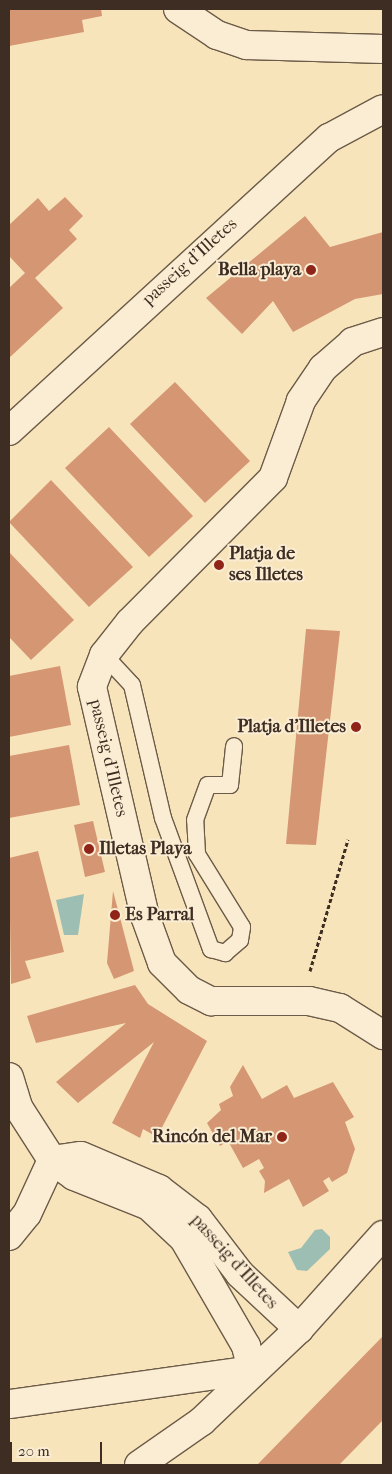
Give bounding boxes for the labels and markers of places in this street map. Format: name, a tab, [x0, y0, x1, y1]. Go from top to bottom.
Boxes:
place label: Bella playa	[218, 259, 301, 281]
marker: Bella playa	[305, 264, 317, 276]
place label: Platja de ses Illetes	[229, 544, 303, 586]
marker: Platja de ses Illetes	[213, 559, 225, 571]
place label: Platja d'Illetes	[237, 716, 346, 738]
marker: Platja d'Illetes	[350, 721, 362, 733]
place label: Illetas Playa	[99, 838, 192, 860]
marker: Illetas Playa	[83, 843, 95, 855]
place label: Es Parral	[125, 904, 194, 926]
marker: Es Parral	[109, 909, 121, 921]
place label: Rincón del Mar	[152, 1126, 272, 1148]
marker: Rincón del Mar	[276, 1131, 288, 1143]

